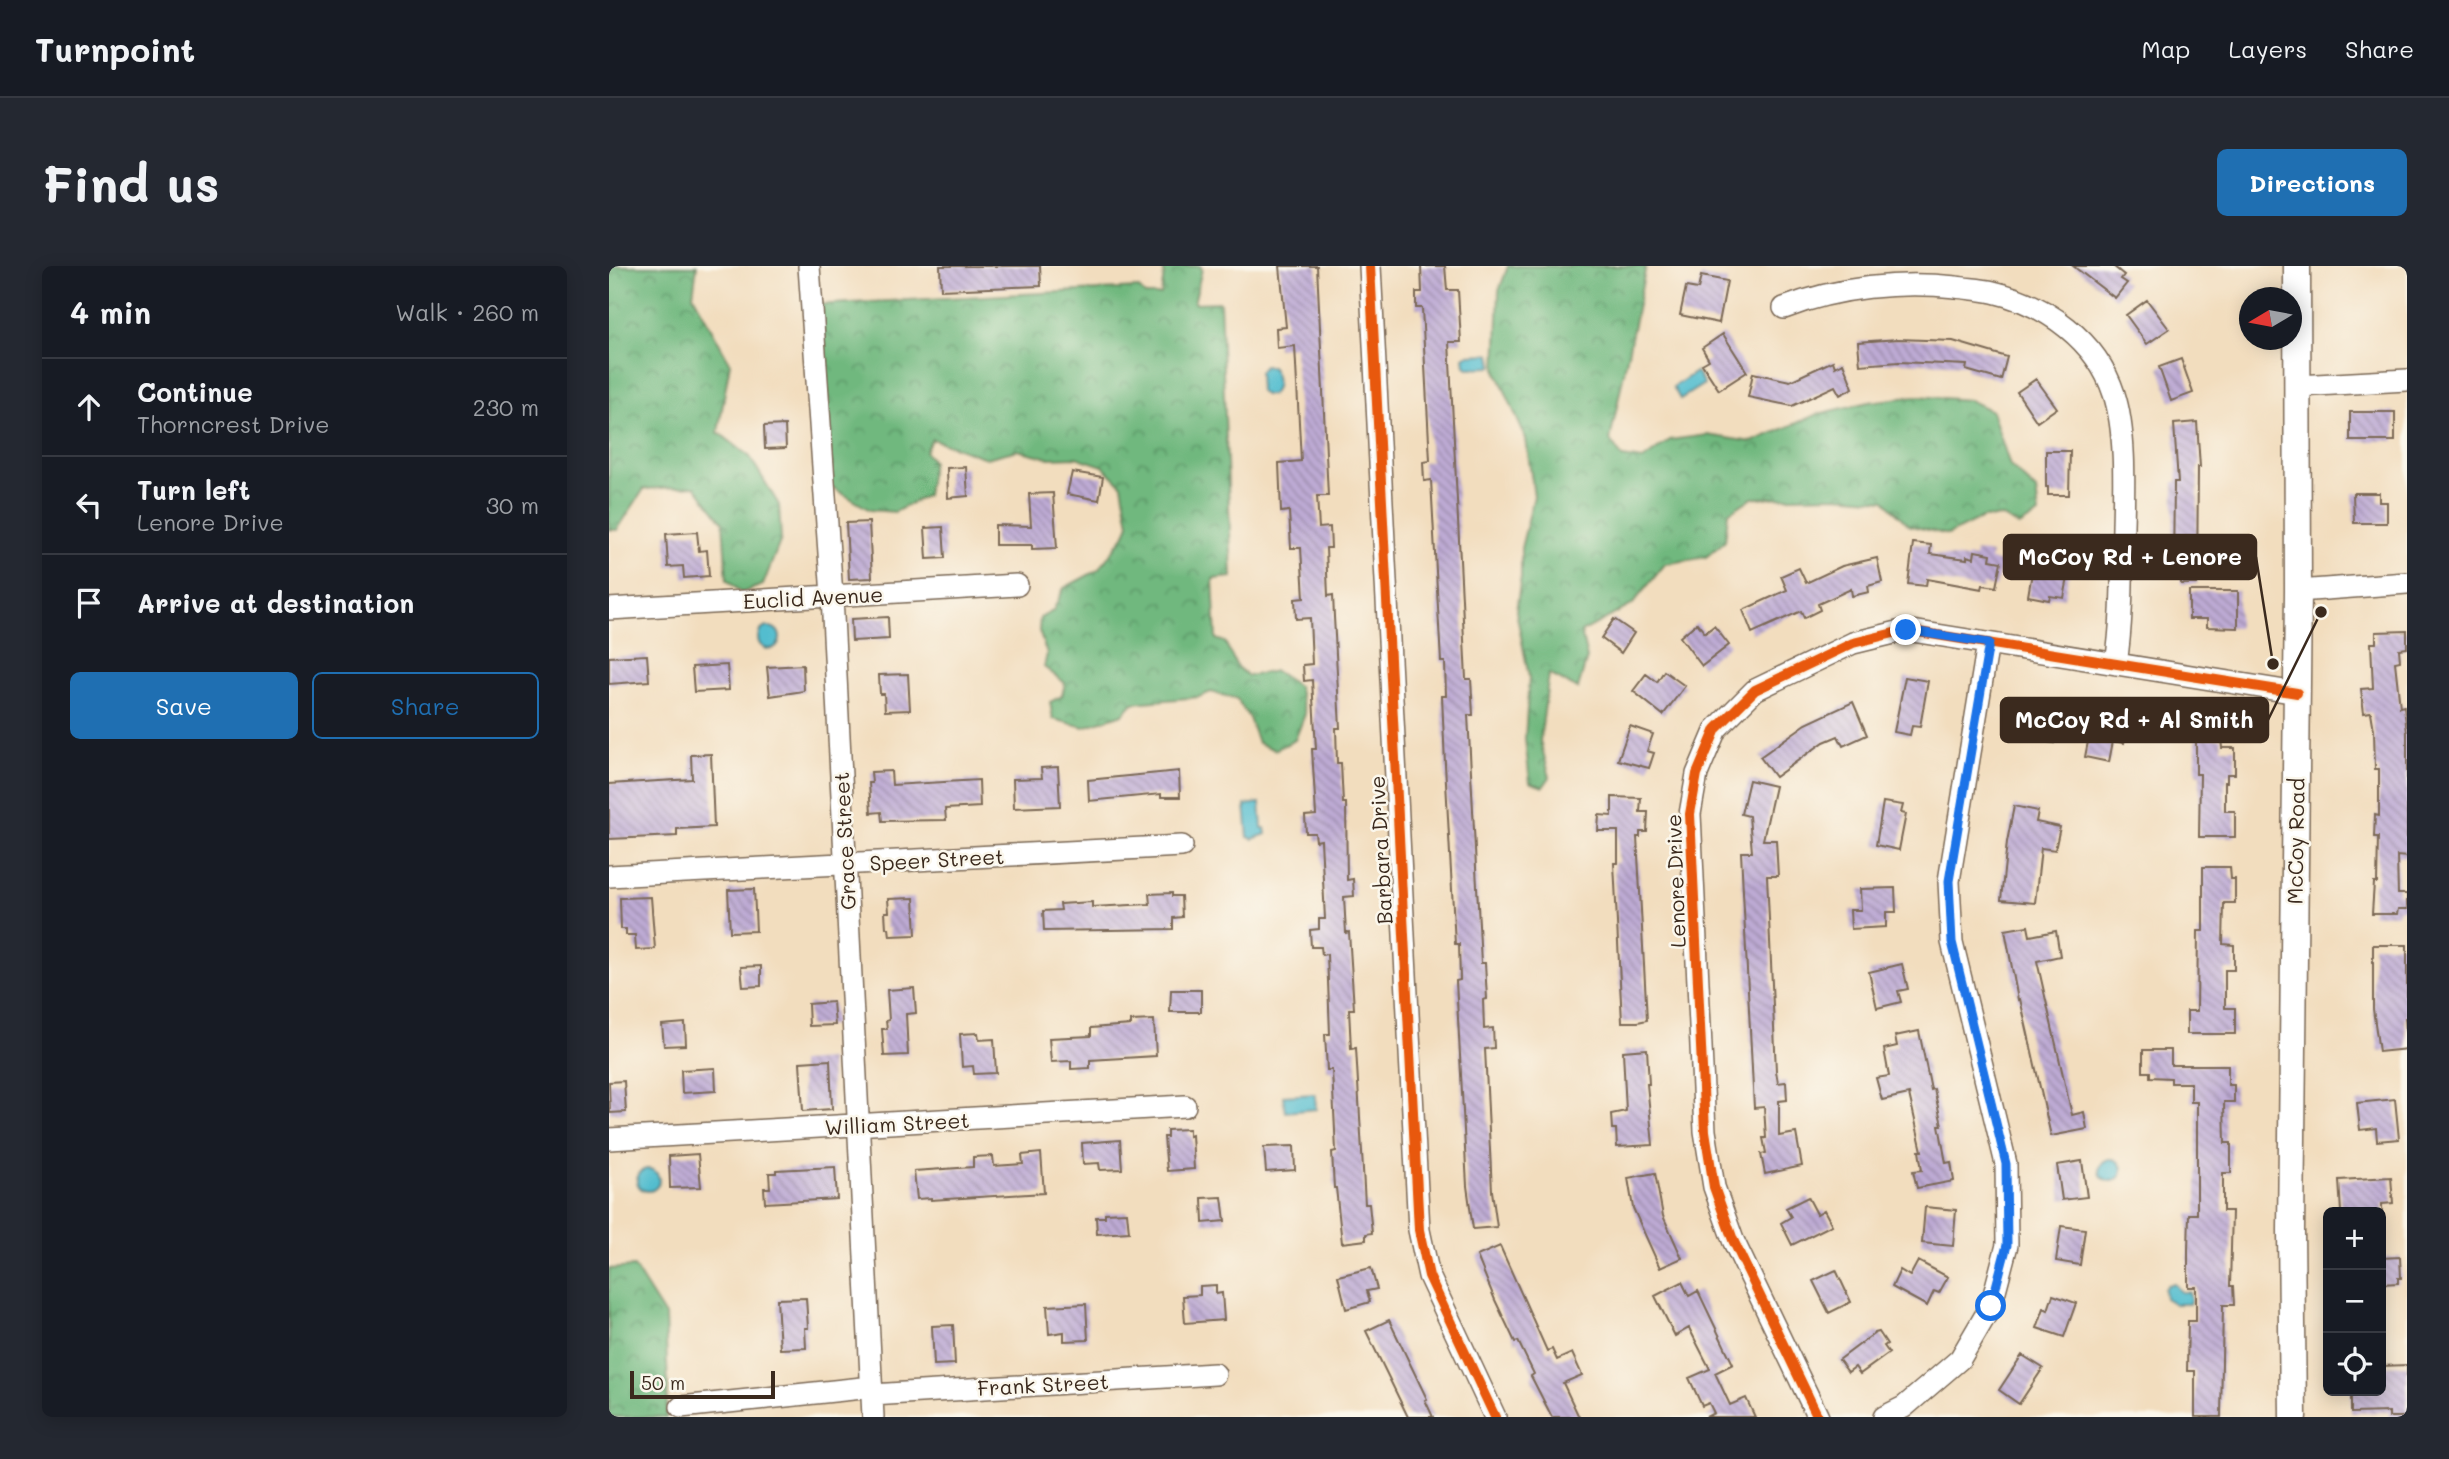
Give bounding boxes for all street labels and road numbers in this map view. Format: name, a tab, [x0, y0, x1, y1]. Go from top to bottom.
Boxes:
street label: Euclid Avenue	[742, 580, 884, 614]
street label: Grace Street	[827, 771, 861, 911]
street label: Barbara Drive	[1363, 775, 1397, 925]
street label: McCoy Road	[2280, 778, 2310, 904]
street label: Lenore Drive	[1659, 814, 1691, 948]
street label: Speer Street	[869, 842, 1005, 876]
street label: William Street	[824, 1106, 970, 1140]
street label: Frank Street	[977, 1367, 1109, 1401]

